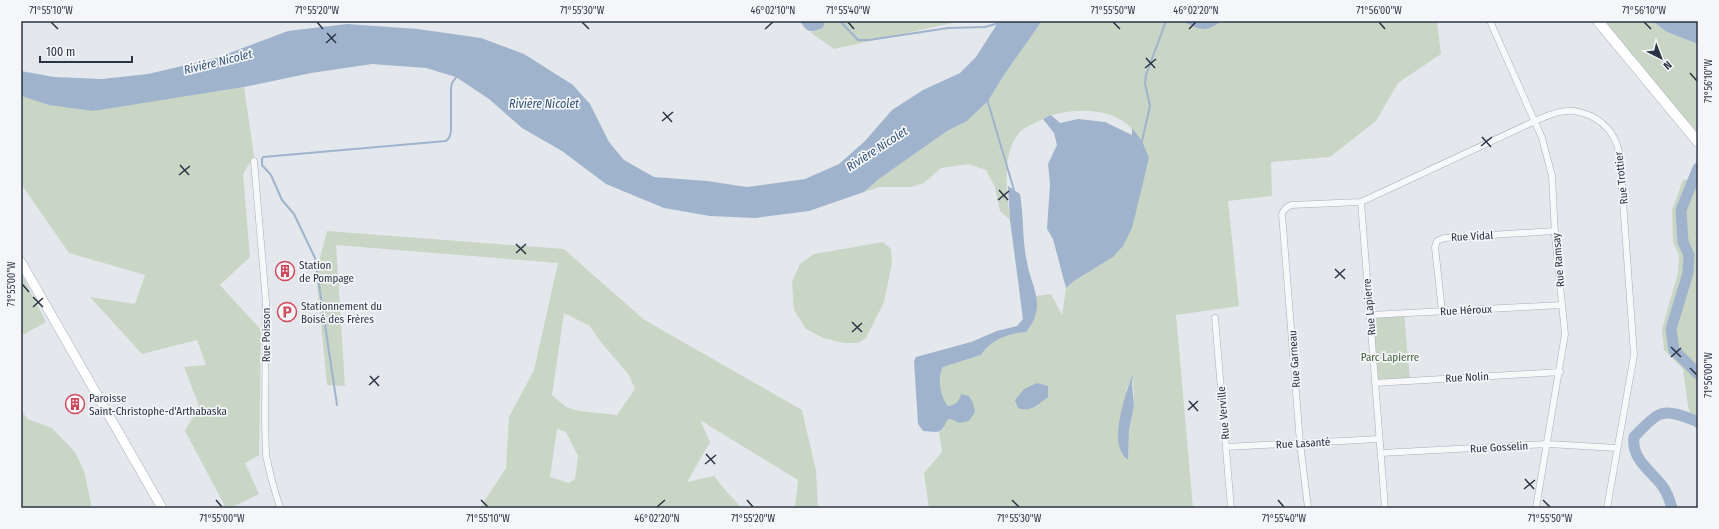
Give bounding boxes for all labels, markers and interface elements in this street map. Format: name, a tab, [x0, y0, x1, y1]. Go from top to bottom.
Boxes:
text: 71°55'10"W	[29, 5, 73, 17]
text: 71°55'20"W	[295, 5, 340, 17]
text: 71°55'30"W	[560, 5, 605, 17]
text: 46°02'10"N	[751, 5, 795, 17]
text: 71°55'40"W	[826, 5, 871, 17]
text: 71°55'50"W	[1091, 5, 1136, 17]
text: 46°02'20"N	[1173, 5, 1219, 17]
text: 71°56'00"W	[1356, 5, 1402, 17]
text: 71°56'10"W	[1622, 5, 1667, 17]
scale bar	[40, 38, 132, 64]
north arrow	[1641, 38, 1681, 78]
text: 100 m	[46, 45, 75, 59]
water label: Rivière Nicolet	[182, 47, 254, 77]
text: N	[1661, 58, 1674, 72]
text: 71°56'10"W	[1703, 58, 1715, 103]
water label: Rivière Nicolet	[509, 97, 579, 111]
water label: Rivière Nicolet	[844, 124, 910, 174]
street label: Rue Trottier	[1612, 151, 1631, 205]
street label: Rue Vidal	[1451, 229, 1494, 244]
street label: Rue Ramsay	[1550, 232, 1567, 288]
place label: Station de Pompage	[299, 259, 354, 285]
building icon: Station de Pompage	[274, 260, 296, 282]
text: 71°55'00"W	[6, 261, 18, 306]
street label: Rue Lapierre	[1361, 278, 1378, 336]
place label: Stationnement du Boisé des Frères	[301, 300, 382, 326]
parking icon: Stationnement du Boisé des Frères	[276, 301, 298, 323]
street label: Rue Héroux	[1440, 303, 1492, 318]
street label: Rue Poisson	[260, 308, 273, 362]
street label: Rue Garneau	[1286, 330, 1303, 388]
park label: Parc Lapierre	[1361, 351, 1419, 364]
text: 71°56'00"W	[1703, 352, 1715, 398]
street label: Rue Nolin	[1445, 370, 1489, 385]
street label: Rue Verville	[1215, 386, 1232, 440]
place label: Paroisse Saint-Christophe-d'Arthabaska	[89, 392, 227, 418]
building icon: Paroisse Saint-Christophe-d'Arthabaska	[64, 393, 86, 415]
street label: Rue Lasanté	[1275, 436, 1331, 451]
street label: Rue Gosselin	[1470, 439, 1528, 456]
text: 71°55'00"W	[200, 513, 245, 525]
text: 71°55'10"W	[466, 513, 510, 525]
text: 46°02'20"N	[634, 513, 680, 525]
text: 71°55'20"W	[731, 513, 776, 525]
text: 71°55'30"W	[997, 513, 1042, 525]
text: 71°55'40"W	[1262, 513, 1307, 525]
text: 71°55'50"W	[1528, 513, 1573, 525]

